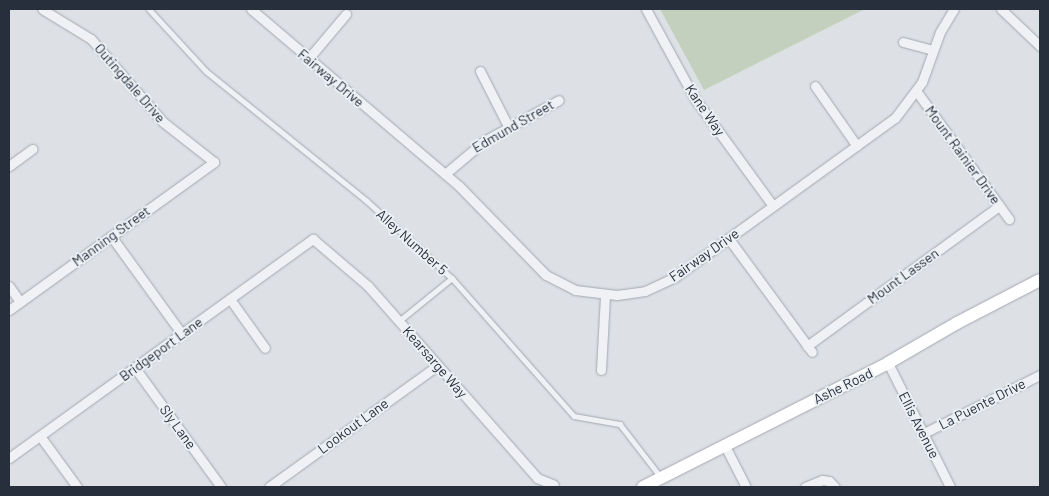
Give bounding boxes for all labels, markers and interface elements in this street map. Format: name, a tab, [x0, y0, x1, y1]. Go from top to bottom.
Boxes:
street label: Outingdale Drive	[91, 40, 169, 126]
street label: Fairway Drive	[295, 45, 367, 111]
street label: Kane Way	[682, 81, 728, 139]
street label: Edmund Street	[469, 96, 557, 156]
street label: Mount Rainier Drive	[922, 103, 1004, 207]
street label: Manning Street	[69, 202, 153, 270]
street label: Alley Number 5	[373, 206, 451, 278]
street label: Fairway Drive	[666, 225, 742, 285]
street label: Mount Lassen	[864, 245, 942, 307]
street label: Bridgeport Lane	[116, 313, 206, 385]
street label: Kearsarge Way	[399, 323, 471, 401]
street label: Ashe Road	[811, 364, 875, 408]
street label: La Puente Drive	[936, 375, 1028, 433]
street label: Ellis Avenue	[895, 389, 943, 461]
street label: Lookout Lane	[314, 395, 392, 457]
street label: Sly Lane	[156, 402, 200, 452]

